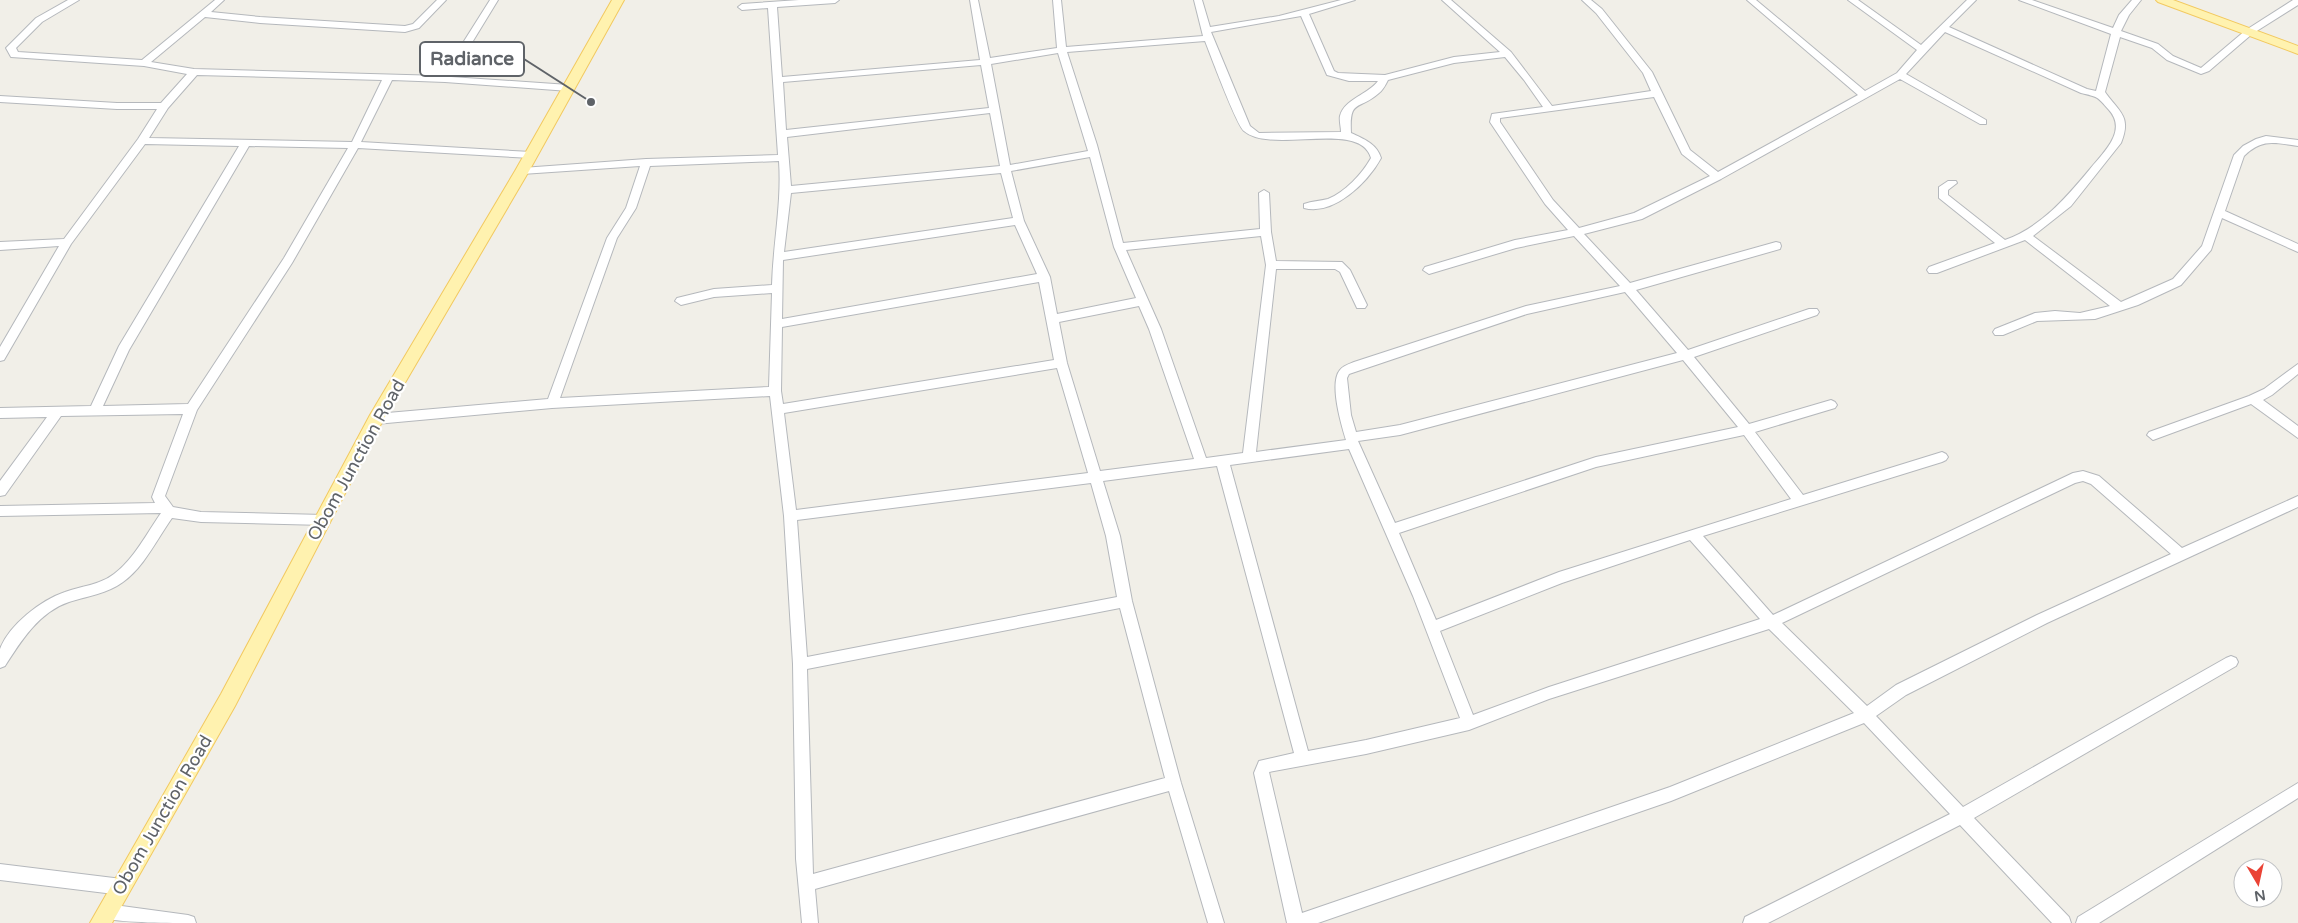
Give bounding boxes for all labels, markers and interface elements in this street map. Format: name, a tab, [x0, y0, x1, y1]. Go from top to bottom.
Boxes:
callout: Radiance	[420, 42, 524, 76]
text: Radiance	[430, 48, 514, 70]
street label: Obom Junction Road	[302, 375, 410, 545]
street label: Obom Junction Road	[107, 731, 217, 899]
north arrow	[2233, 858, 2283, 908]
text: N	[2253, 886, 2267, 905]

